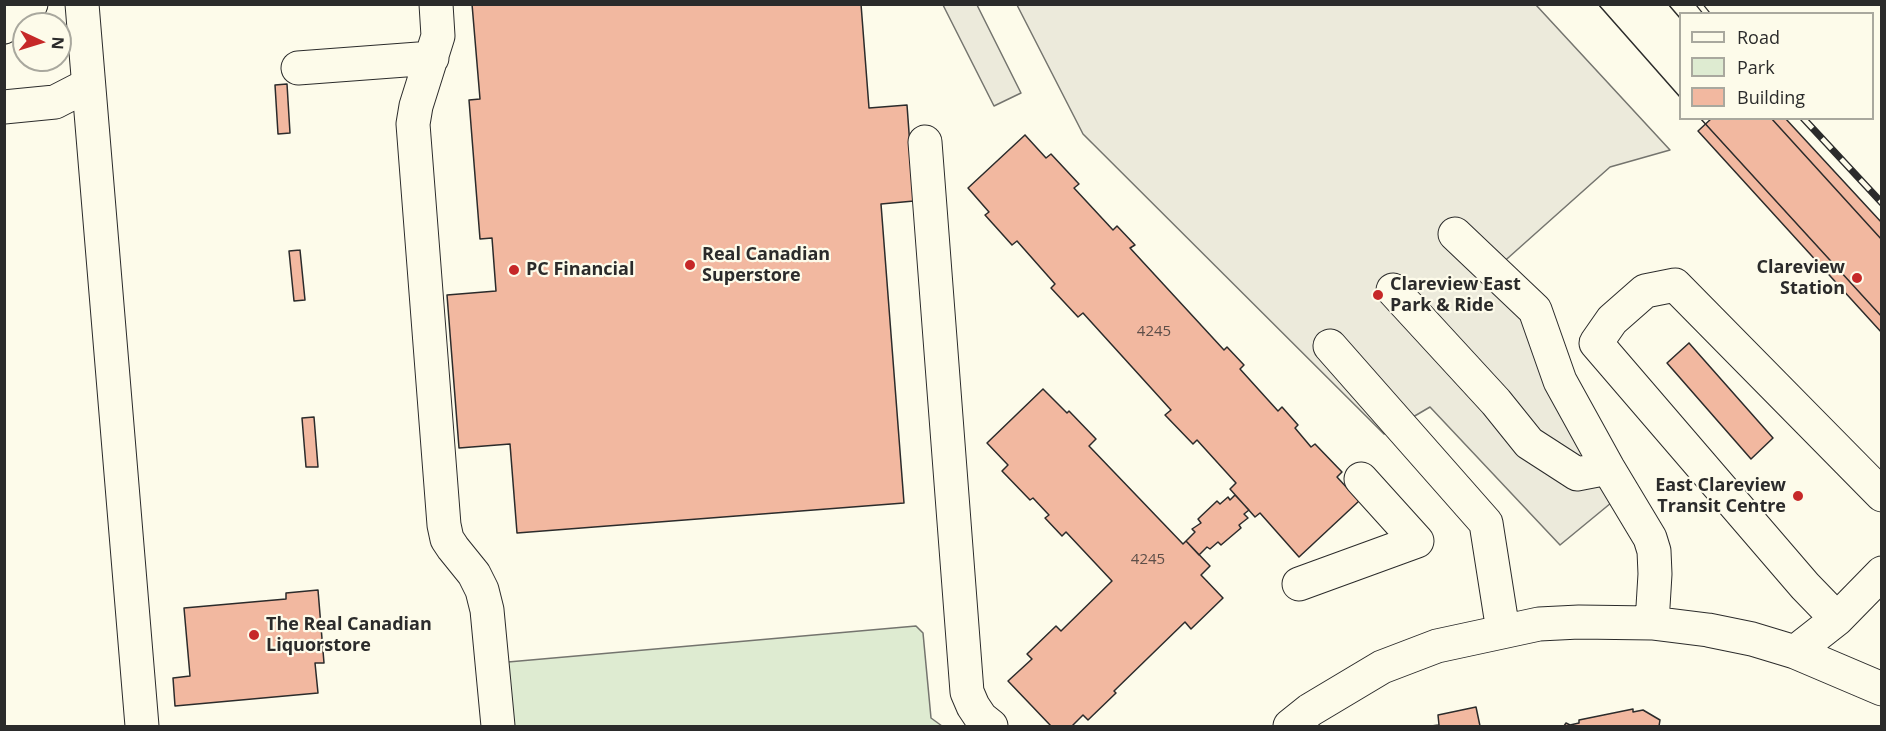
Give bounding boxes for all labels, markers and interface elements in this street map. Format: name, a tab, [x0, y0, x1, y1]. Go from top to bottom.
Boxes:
north arrow	[12, 12, 72, 72]
legend	[1679, 12, 1874, 120]
text: Road	[1737, 25, 1780, 49]
text: N	[47, 36, 69, 50]
text: Park	[1737, 55, 1775, 79]
text: Building	[1737, 85, 1805, 109]
place label: Real Canadian Superstore	[702, 244, 830, 286]
place label: Clareview Station	[1757, 257, 1845, 300]
marker: Real Canadian Superstore	[683, 258, 697, 272]
place label: PC Financial	[526, 259, 634, 281]
marker: PC Financial	[507, 263, 521, 277]
marker: Clareview Station	[1850, 271, 1864, 285]
place label: Clareview East Park & Ride	[1390, 274, 1521, 316]
marker: Clareview East Park & Ride	[1371, 288, 1385, 302]
house number: 4245	[1137, 323, 1171, 341]
place label: East Clareview Transit Centre	[1655, 475, 1786, 518]
marker: East Clareview Transit Centre	[1791, 489, 1805, 503]
house number: 4245	[1131, 551, 1165, 569]
place label: The Real Canadian Liquorstore	[266, 614, 432, 656]
marker: The Real Canadian Liquorstore	[247, 628, 261, 642]

